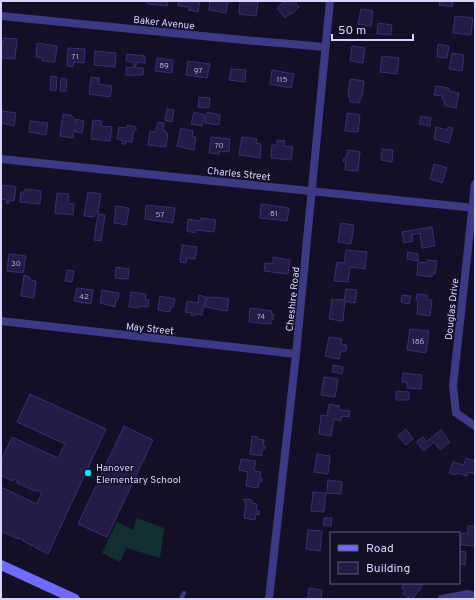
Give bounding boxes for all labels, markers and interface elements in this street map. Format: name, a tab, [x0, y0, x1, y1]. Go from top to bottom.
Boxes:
street label: Baker Avenue	[132, 14, 195, 33]
scale bar	[332, 16, 413, 42]
text: 50 m	[338, 23, 366, 39]
house number: 71	[71, 52, 79, 62]
house number: 89	[159, 61, 169, 71]
house number: 97	[194, 66, 202, 76]
house number: 115	[277, 75, 287, 85]
house number: 70	[214, 141, 224, 151]
street label: Charles Street	[206, 165, 271, 184]
house number: 81	[270, 209, 278, 219]
house number: 57	[155, 210, 165, 220]
house number: 30	[11, 259, 21, 269]
street label: Cheshire Road	[284, 266, 303, 332]
street label: Douglas Drive	[443, 278, 462, 341]
house number: 42	[79, 292, 89, 302]
house number: 74	[257, 312, 265, 322]
street label: May Street	[125, 321, 175, 338]
house number: 186	[412, 337, 425, 347]
place label: Hanover Elementary School	[96, 462, 181, 487]
marker: Hanover Elementary School	[83, 468, 93, 478]
legend	[330, 532, 460, 584]
text: Road	[366, 541, 394, 557]
text: Building	[366, 561, 410, 577]

